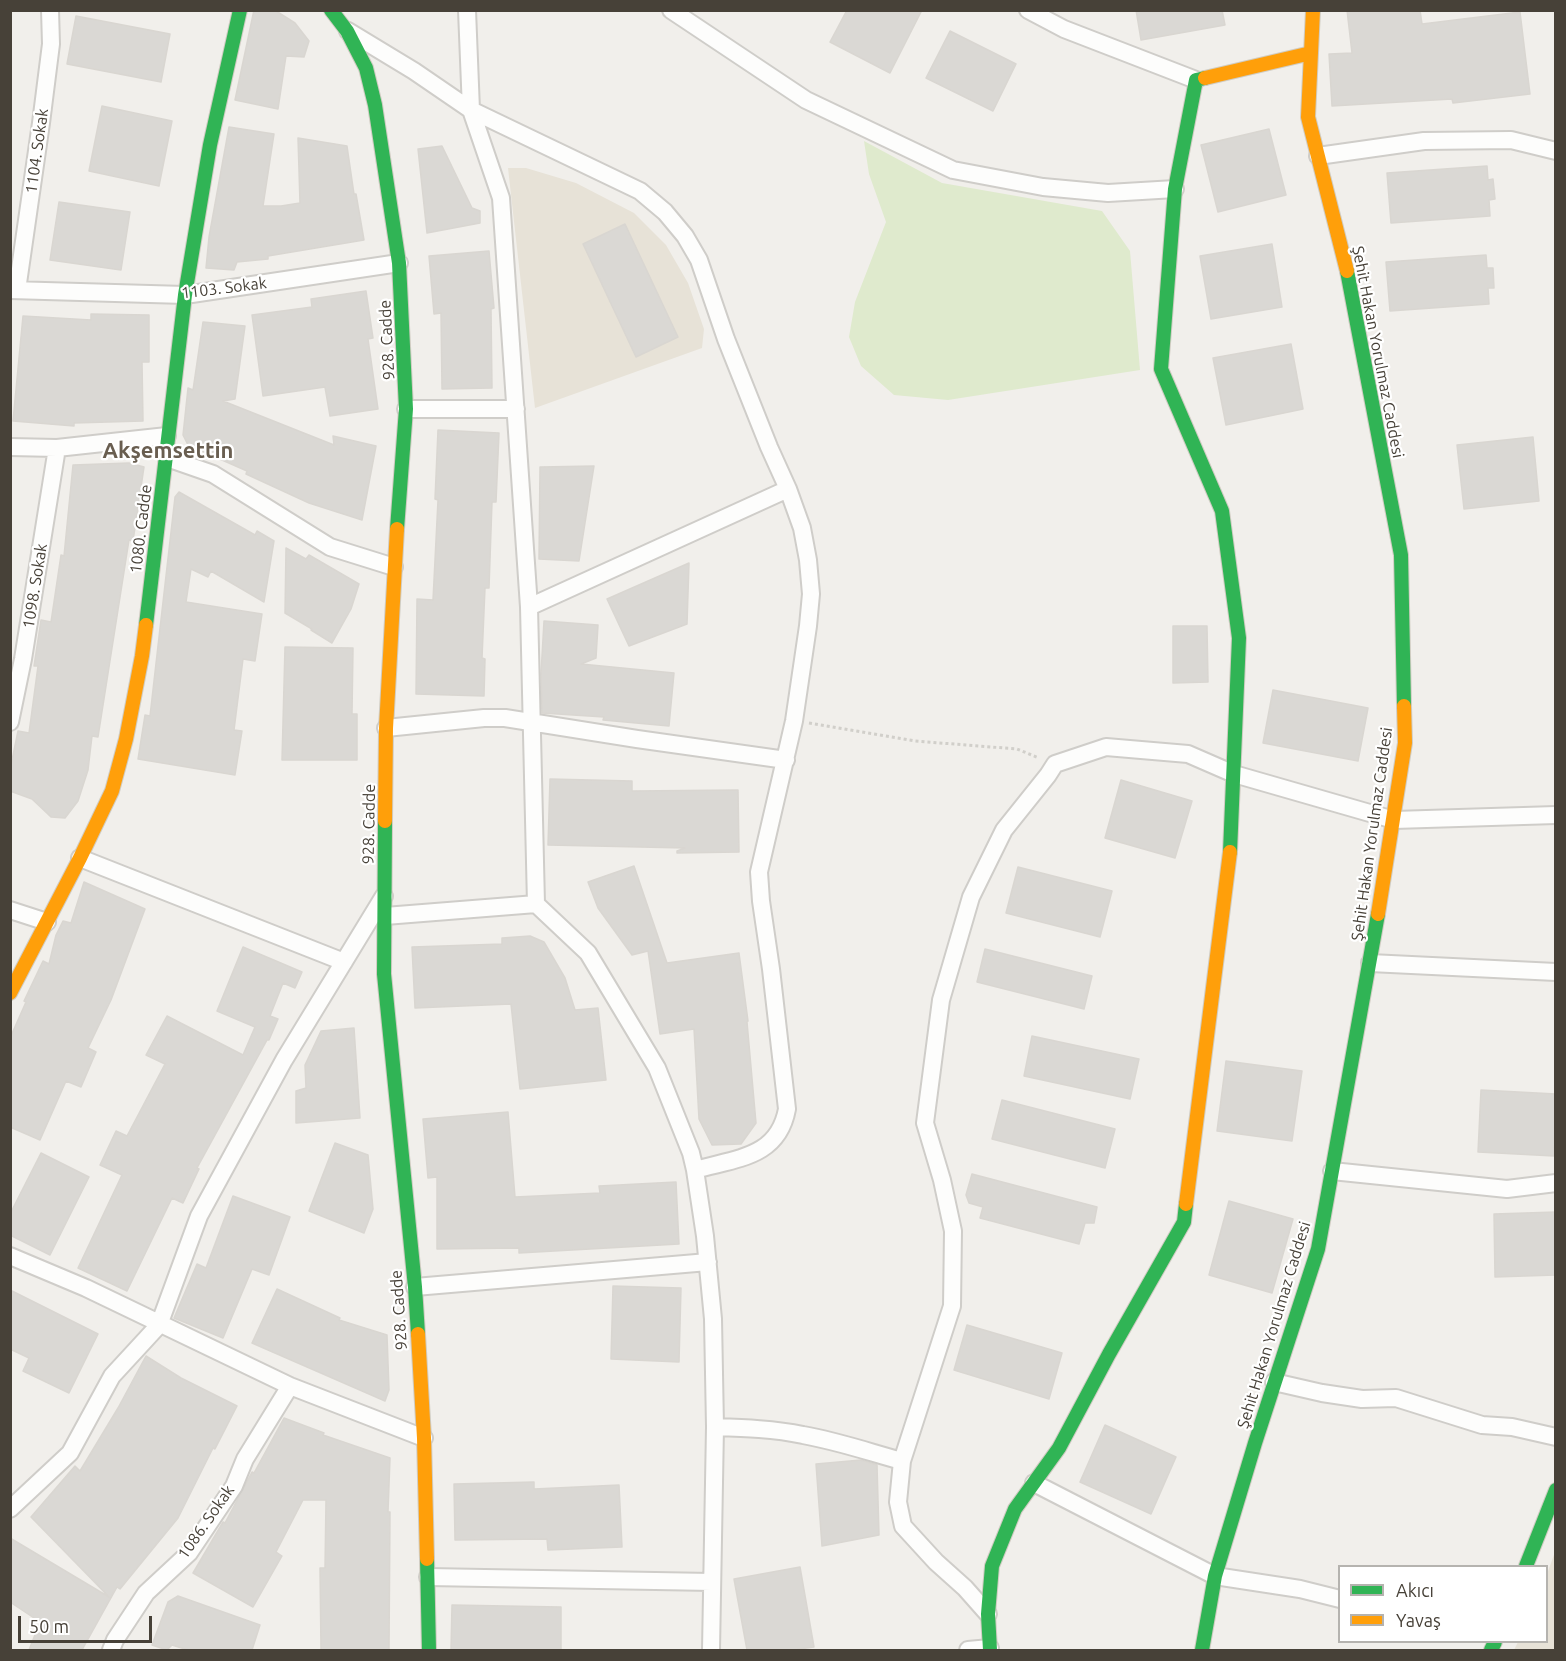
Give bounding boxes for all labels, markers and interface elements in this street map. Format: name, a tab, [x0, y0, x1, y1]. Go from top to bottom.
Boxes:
street label: 1104. Sokak	[22, 107, 52, 195]
street label: Şehit Hakan Yorulmaz Caddesi	[1348, 244, 1408, 460]
street label: 1103. Sokak	[180, 273, 268, 303]
street label: 928. Cadde	[375, 299, 399, 381]
district label: Akşemsettin	[103, 438, 233, 464]
street label: 1080. Cadde	[126, 484, 156, 574]
street label: 1098. Sokak	[19, 542, 51, 630]
street label: Şehit Hakan Yorulmaz Caddesi	[1348, 726, 1396, 942]
street label: 928. Cadde	[359, 784, 379, 864]
street label: Şehit Hakan Yorulmaz Caddesi	[1233, 1219, 1315, 1431]
street label: 928. Cadde	[387, 1269, 411, 1351]
street label: 1086. Sokak	[174, 1481, 238, 1563]
legend	[1338, 1565, 1548, 1643]
text: Akıcı	[1396, 1580, 1434, 1600]
scale bar	[21, 1604, 154, 1642]
text: Yavaş	[1396, 1610, 1441, 1630]
text: 50 m	[29, 1616, 69, 1636]

